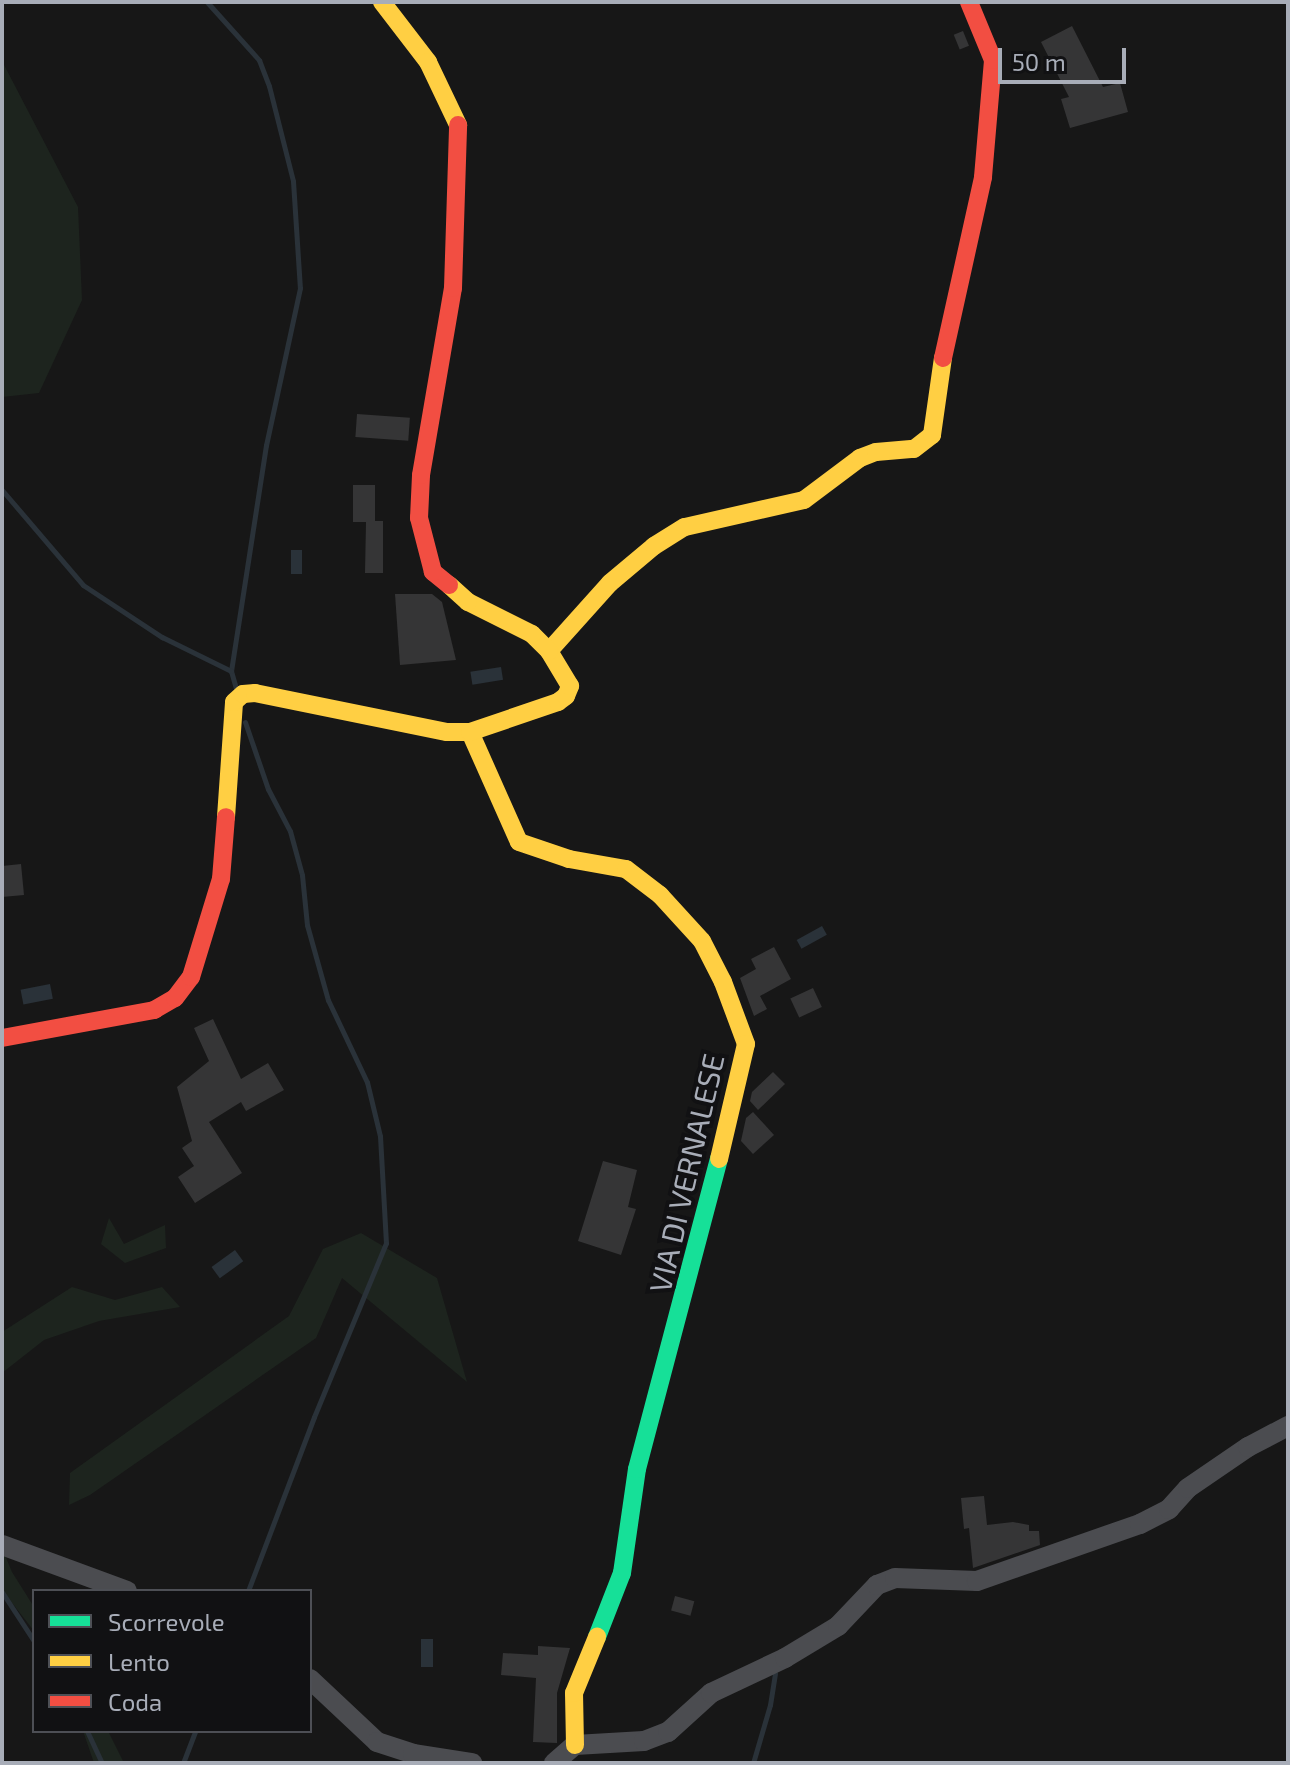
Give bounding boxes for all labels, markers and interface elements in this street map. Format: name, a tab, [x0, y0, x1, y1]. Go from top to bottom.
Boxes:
scale bar	[1002, 32, 1130, 82]
text: 50 m	[1012, 47, 1066, 76]
street label: VIA DI VERNALESE	[641, 1049, 731, 1297]
legend	[32, 1589, 312, 1733]
text: Scorrevole	[108, 1607, 225, 1636]
text: Lento	[108, 1647, 170, 1676]
text: Coda	[108, 1687, 162, 1716]

